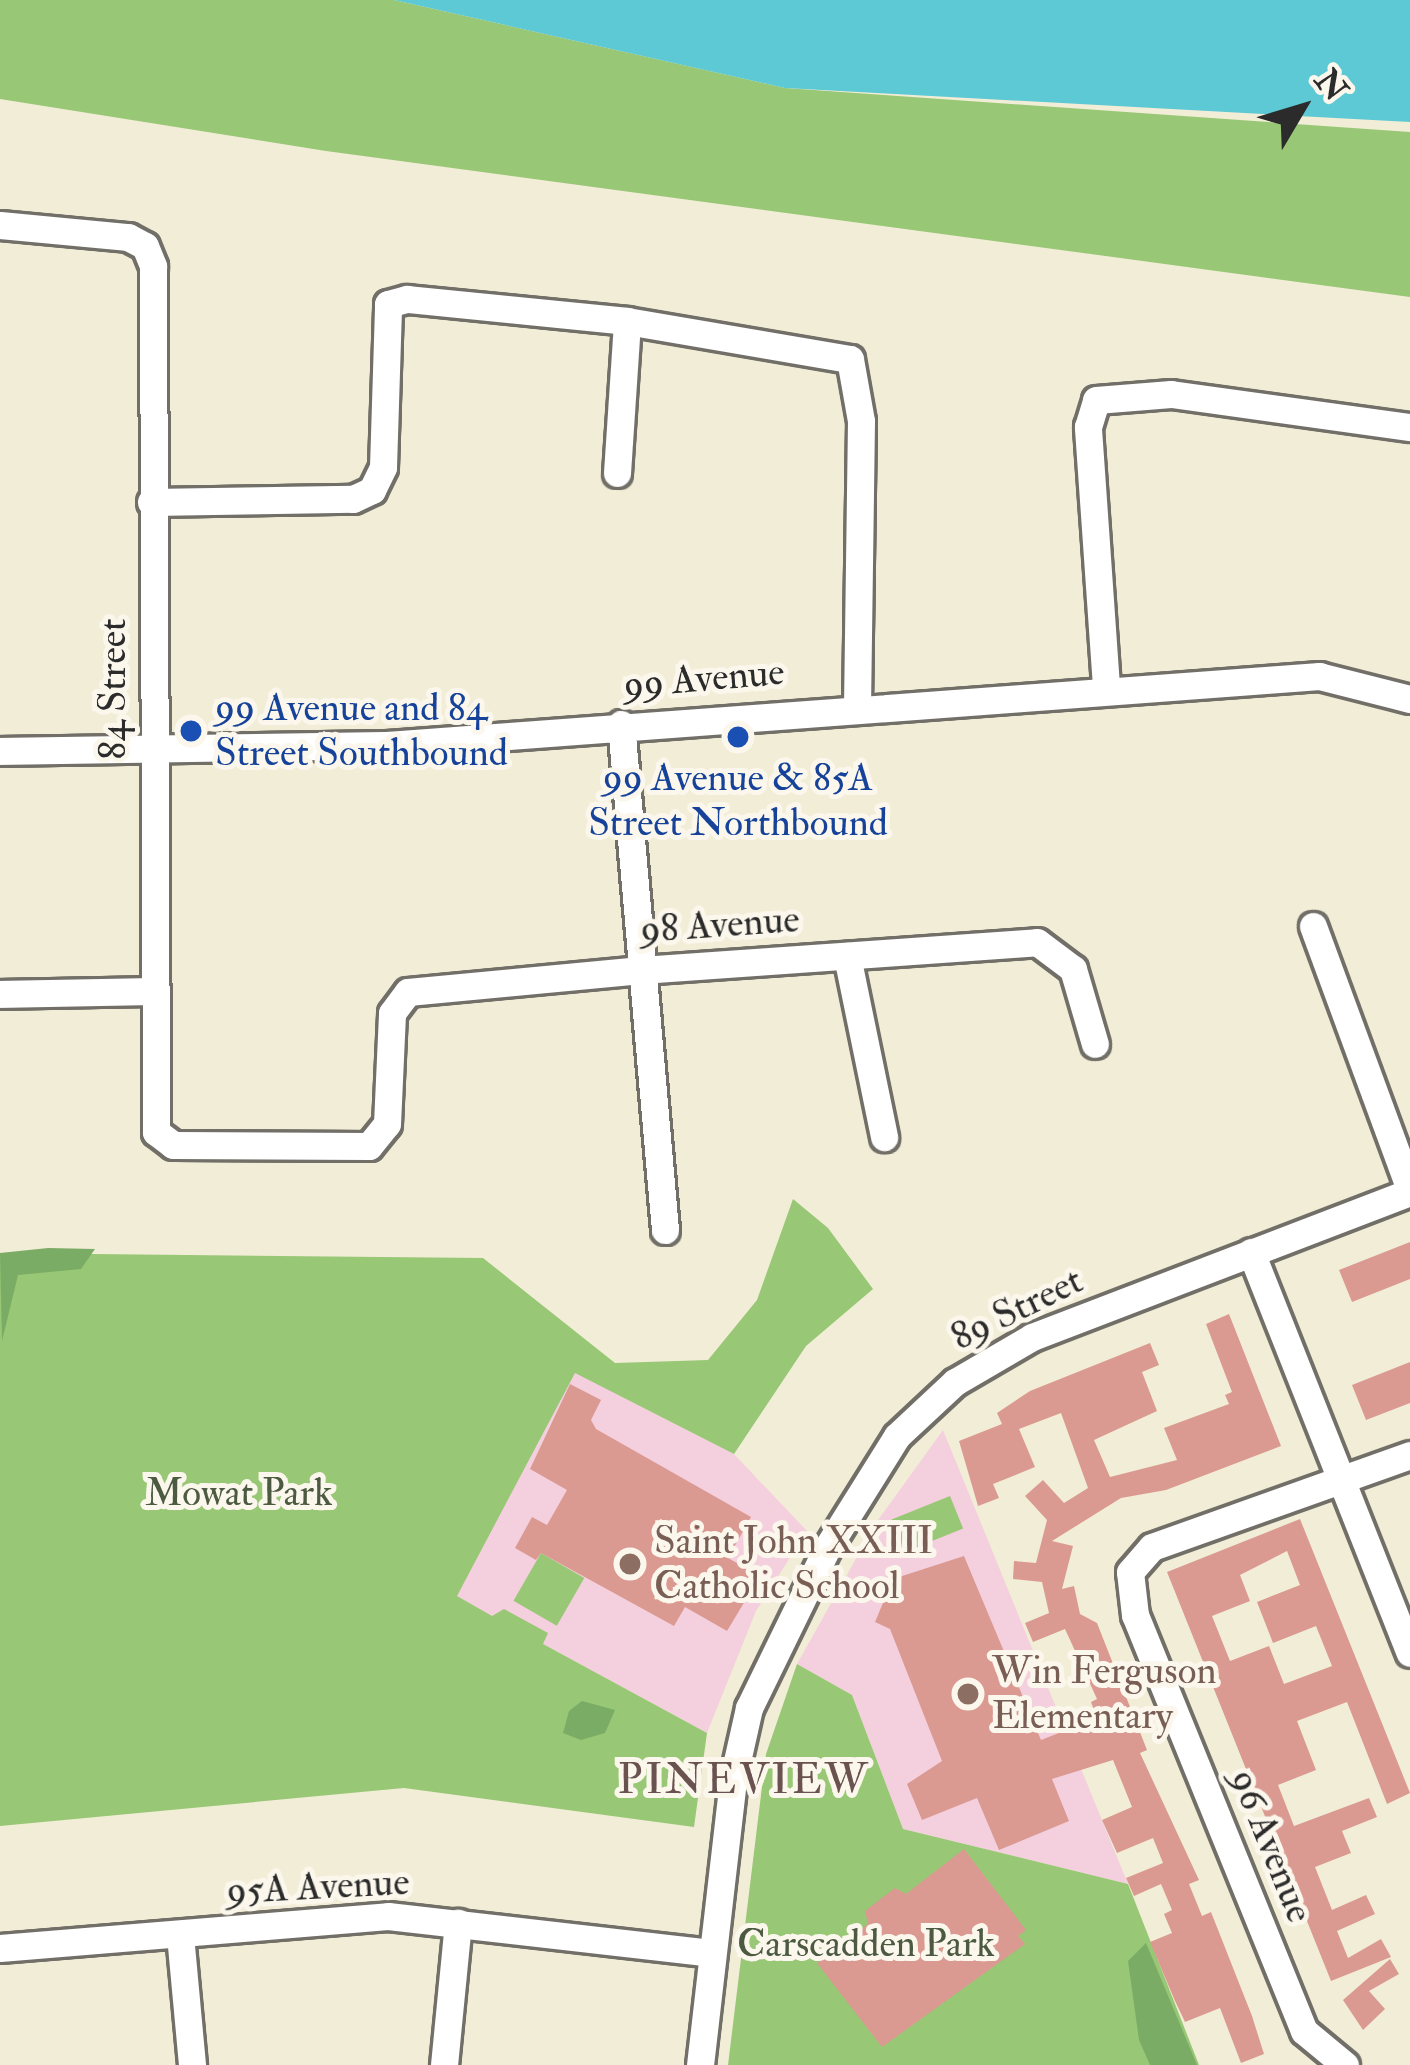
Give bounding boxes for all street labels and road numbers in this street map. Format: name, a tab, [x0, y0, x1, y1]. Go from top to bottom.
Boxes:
street label: 84 Street	[90, 618, 136, 760]
street label: 99 Avenue	[622, 649, 786, 709]
street label: 98 Avenue	[639, 896, 801, 954]
street label: 89 Street	[944, 1257, 1090, 1361]
street label: 96 Avenue	[1219, 1763, 1323, 1929]
street label: 95A Avenue	[225, 1859, 411, 1915]

